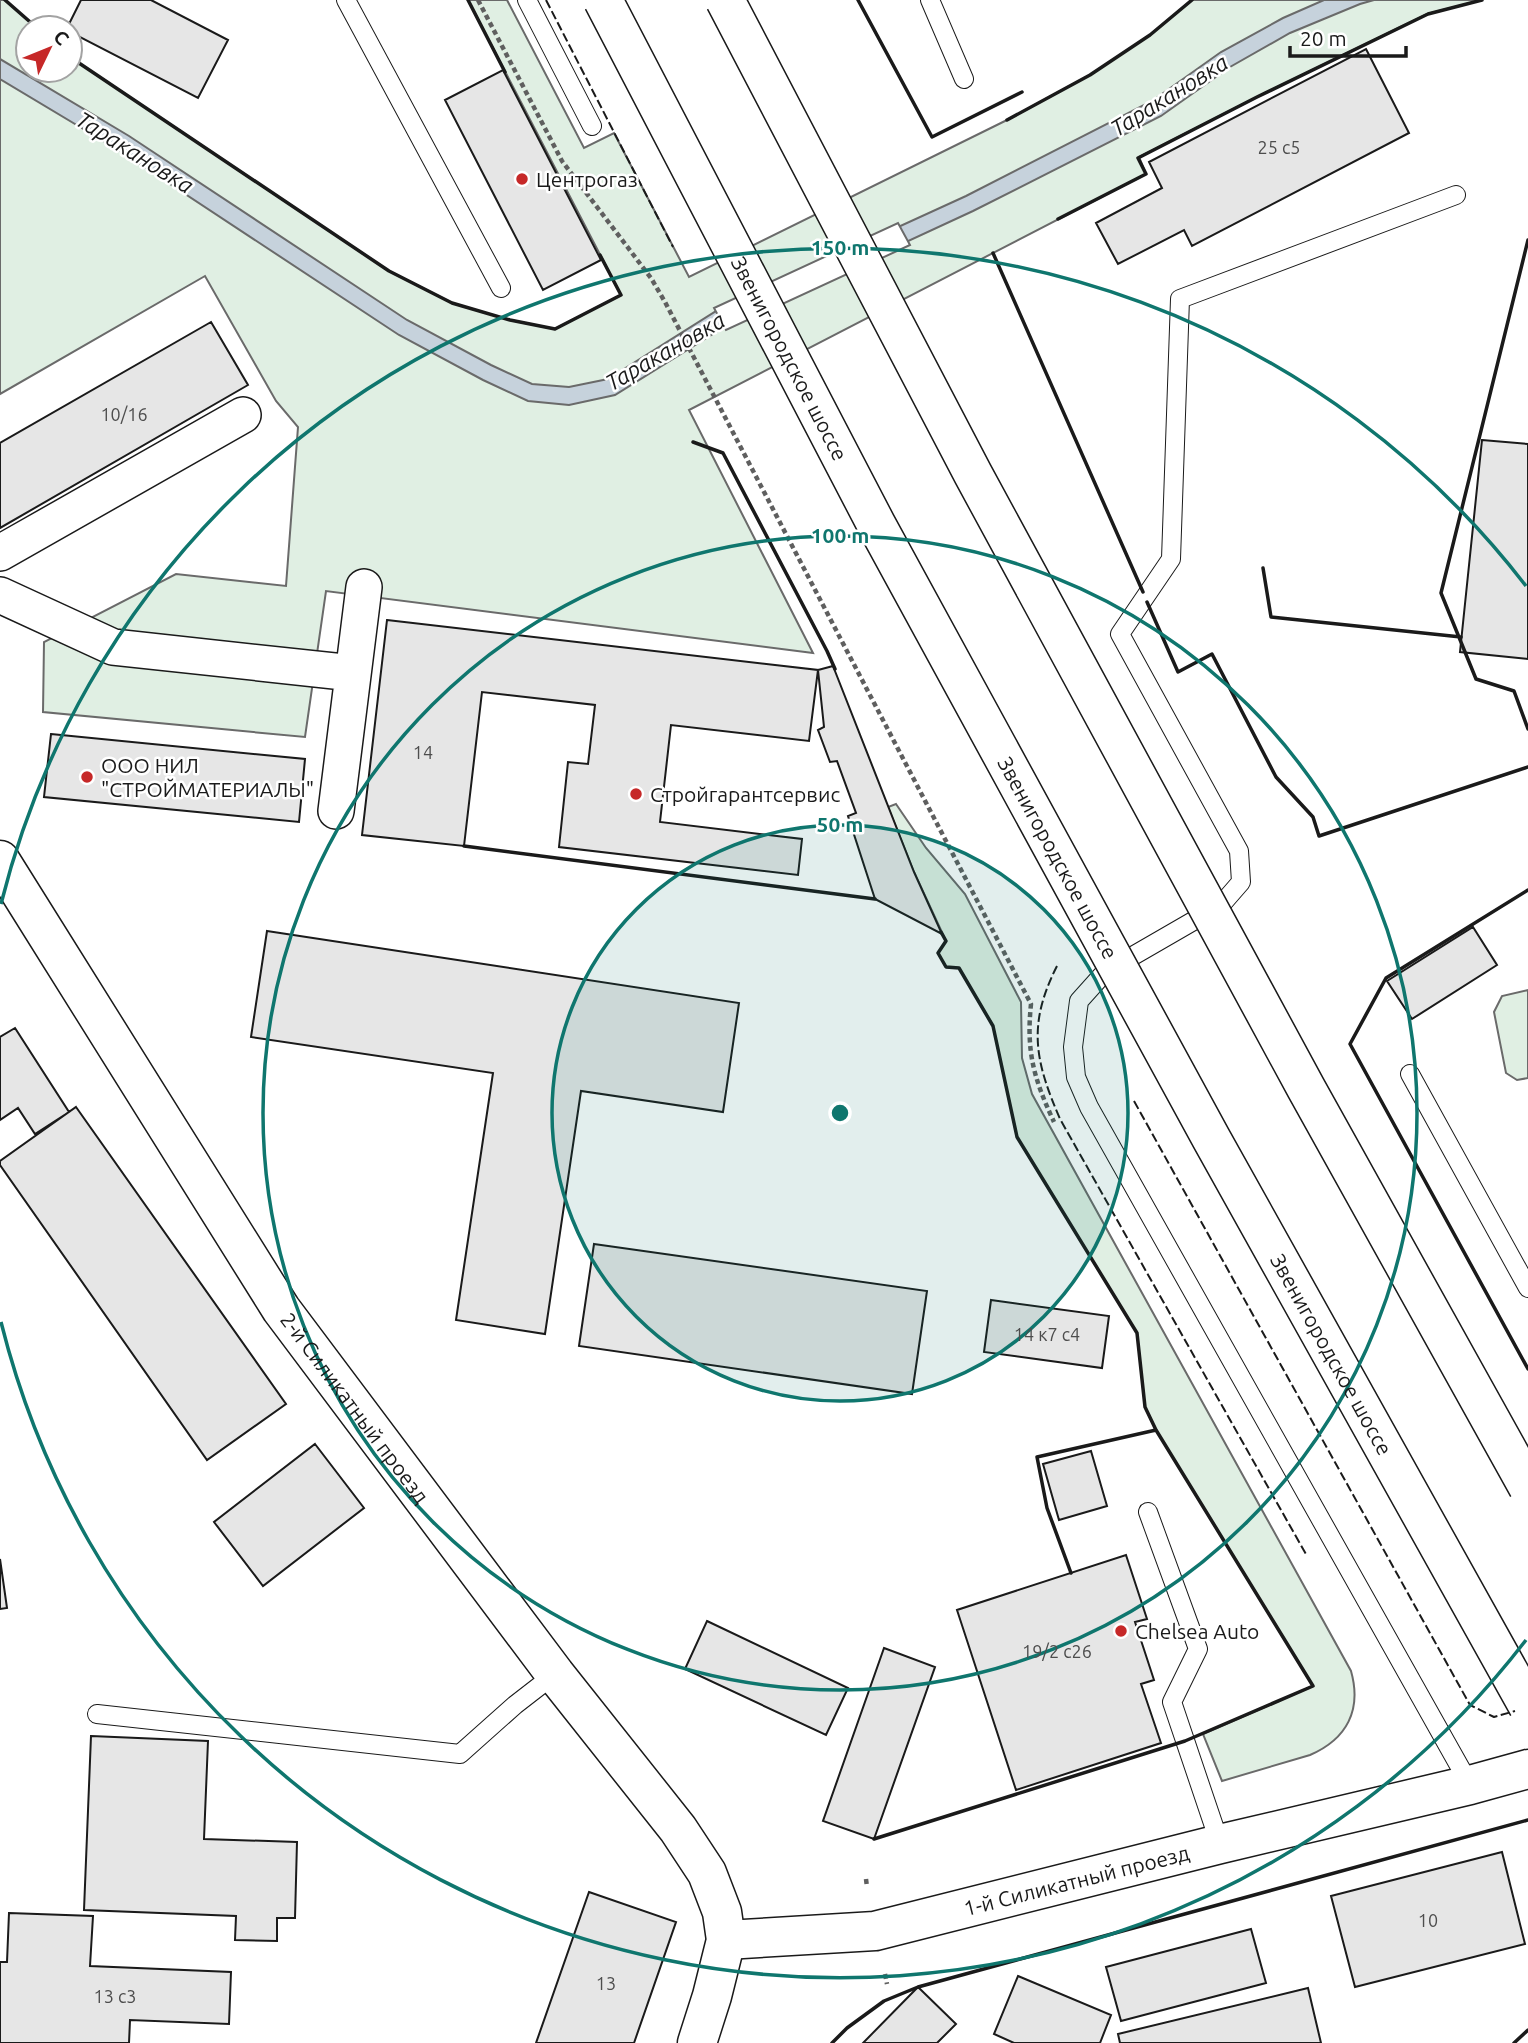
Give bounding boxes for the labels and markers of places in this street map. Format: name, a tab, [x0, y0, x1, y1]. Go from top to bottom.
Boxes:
place label: Центрогаз	[536, 167, 638, 191]
marker: Центрогаз	[514, 171, 530, 187]
place label: ООО НИЛ "СТРОЙМАТЕРИАЛЫ"	[101, 753, 314, 801]
marker: ООО НИЛ "СТРОЙМАТЕРИАЛЫ"	[79, 769, 95, 785]
place label: Стройгарантсервис	[650, 782, 840, 806]
marker: Стройгарантсервис	[628, 786, 644, 802]
centre of rings	[828, 1101, 852, 1125]
place label: Chelsea Auto	[1135, 1619, 1259, 1643]
marker: Chelsea Auto	[1113, 1623, 1129, 1639]

